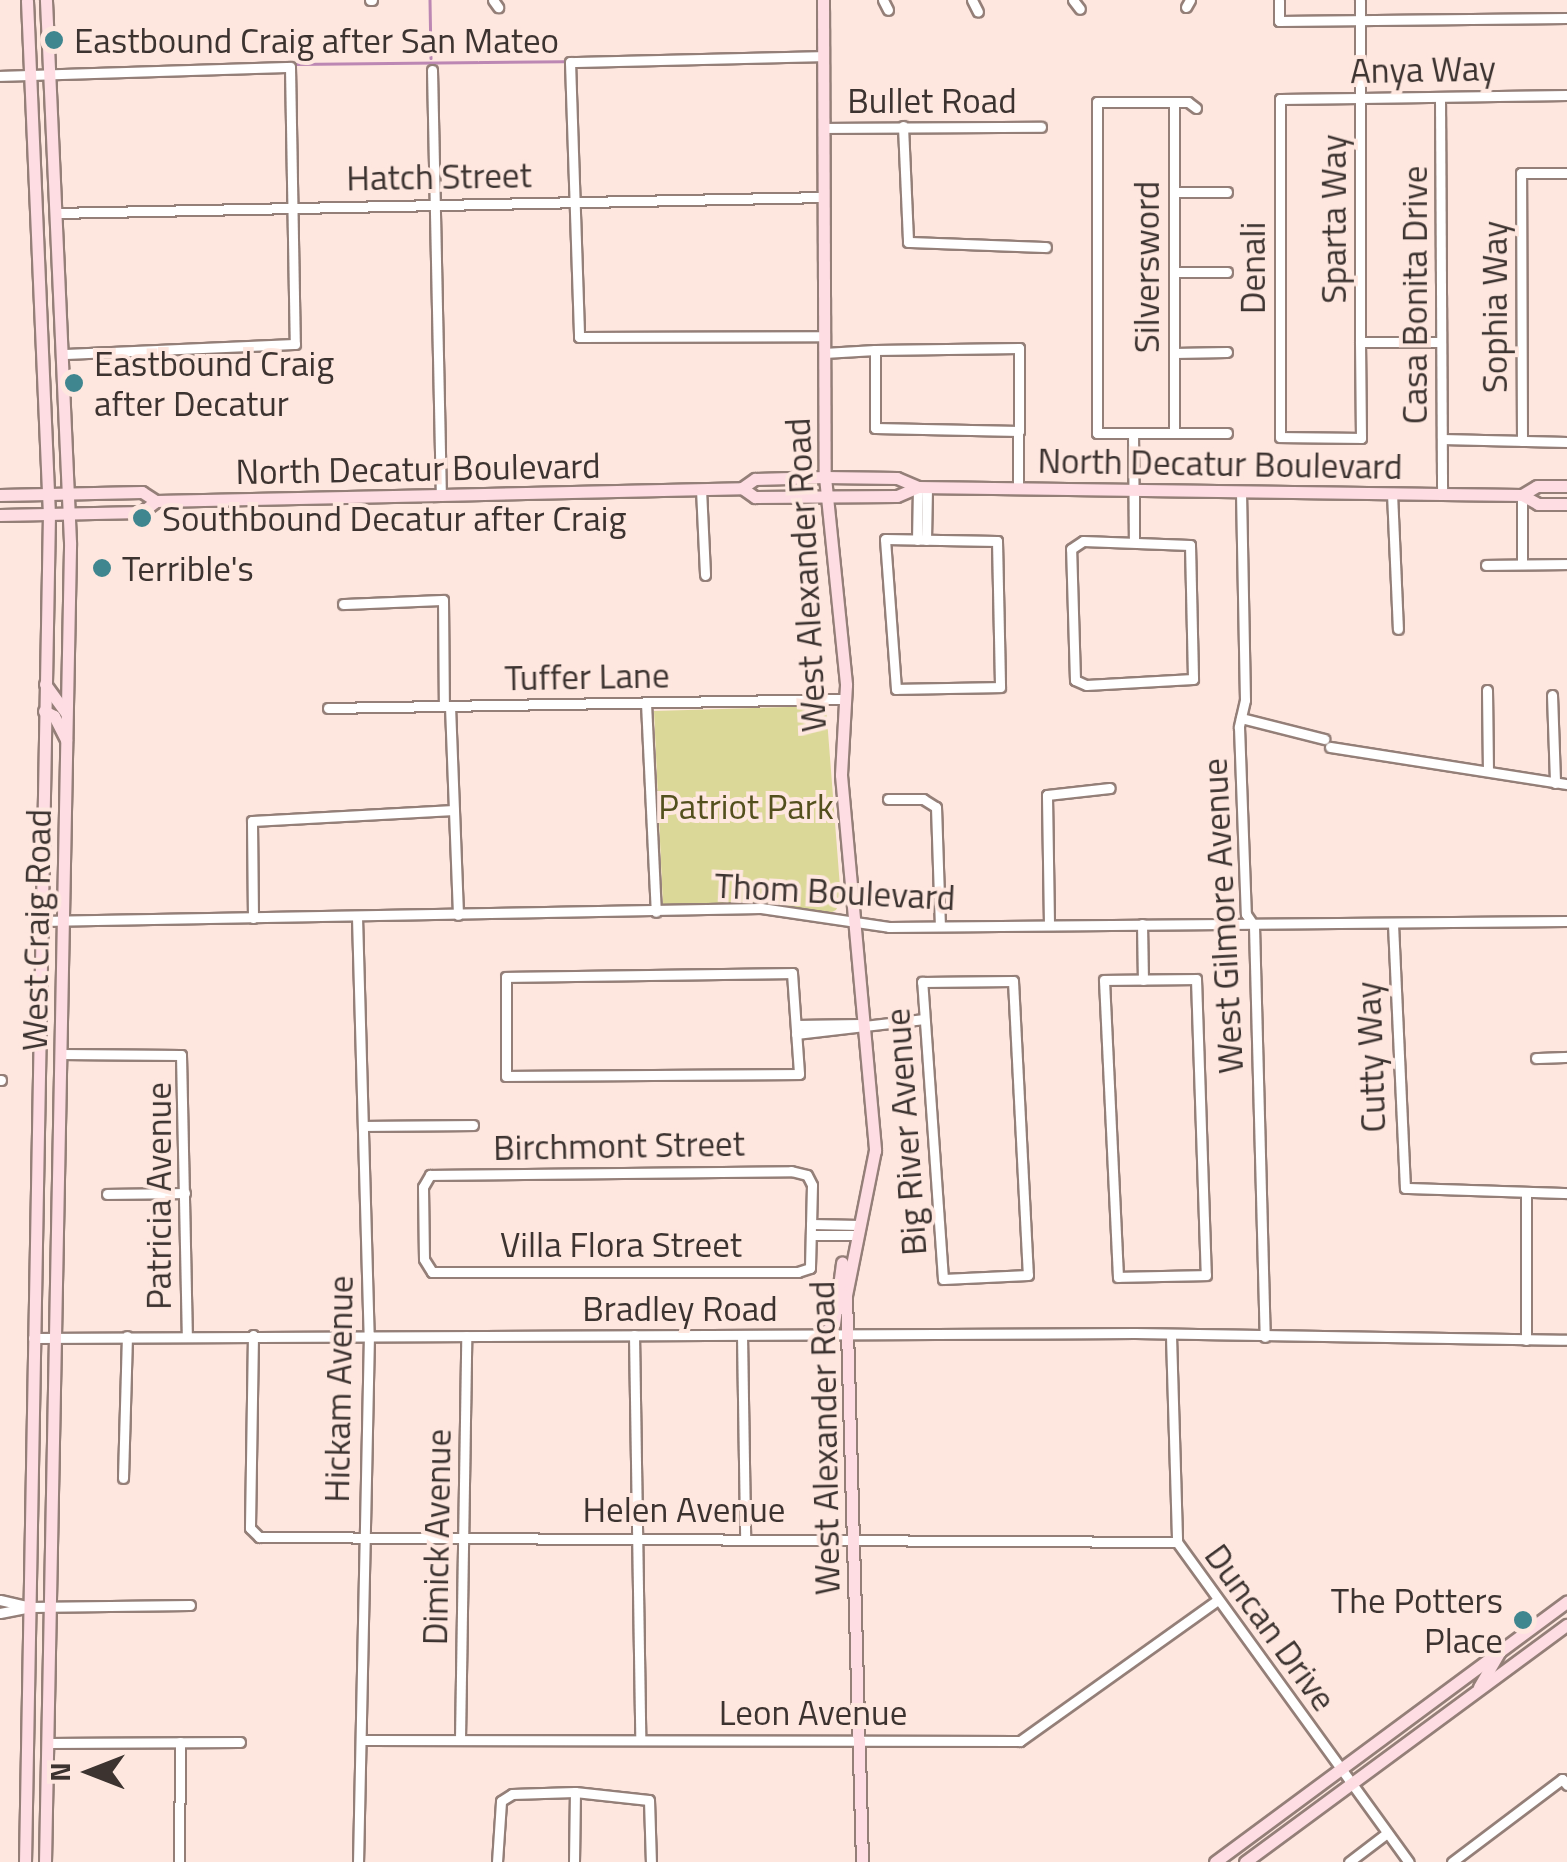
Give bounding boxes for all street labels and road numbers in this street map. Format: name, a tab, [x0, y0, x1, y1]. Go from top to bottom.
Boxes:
street label: Anya Way	[1350, 47, 1496, 91]
street label: Bullet Road	[847, 79, 1017, 121]
street label: Sparta Way	[1312, 134, 1354, 304]
street label: Hatch Street	[346, 153, 532, 199]
street label: Casa Bonita Drive	[1393, 166, 1435, 424]
street label: Silversword	[1125, 181, 1167, 353]
street label: Sophia Way	[1473, 221, 1515, 393]
street label: Denali	[1231, 222, 1273, 314]
street label: West Alexander Road	[776, 417, 834, 733]
street label: North Decatur Boulevard	[1037, 439, 1403, 487]
street label: North Decatur Boulevard	[235, 444, 601, 492]
street label: Tuffer Lane	[504, 654, 670, 698]
street label: West Gilmore Avenue	[1193, 757, 1251, 1075]
street label: West Craig Road	[13, 809, 59, 1051]
street label: Thom Boulevard	[714, 864, 956, 918]
street label: Cutty Way	[1346, 981, 1394, 1133]
street label: Big River Avenue	[875, 1007, 935, 1257]
street label: Patricia Avenue	[137, 1082, 179, 1310]
street label: Birchmont Street	[493, 1122, 745, 1168]
street label: Villa Flora Street	[500, 1223, 742, 1265]
street label: Hickam Avenue	[315, 1275, 361, 1503]
street label: West Alexander Road	[800, 1280, 848, 1596]
street label: Bradley Road	[582, 1287, 778, 1329]
street label: Dimick Avenue	[413, 1428, 459, 1646]
street label: Helen Avenue	[583, 1488, 785, 1530]
street label: Duncan Drive	[1196, 1535, 1346, 1719]
street label: Leon Avenue	[719, 1691, 907, 1733]

